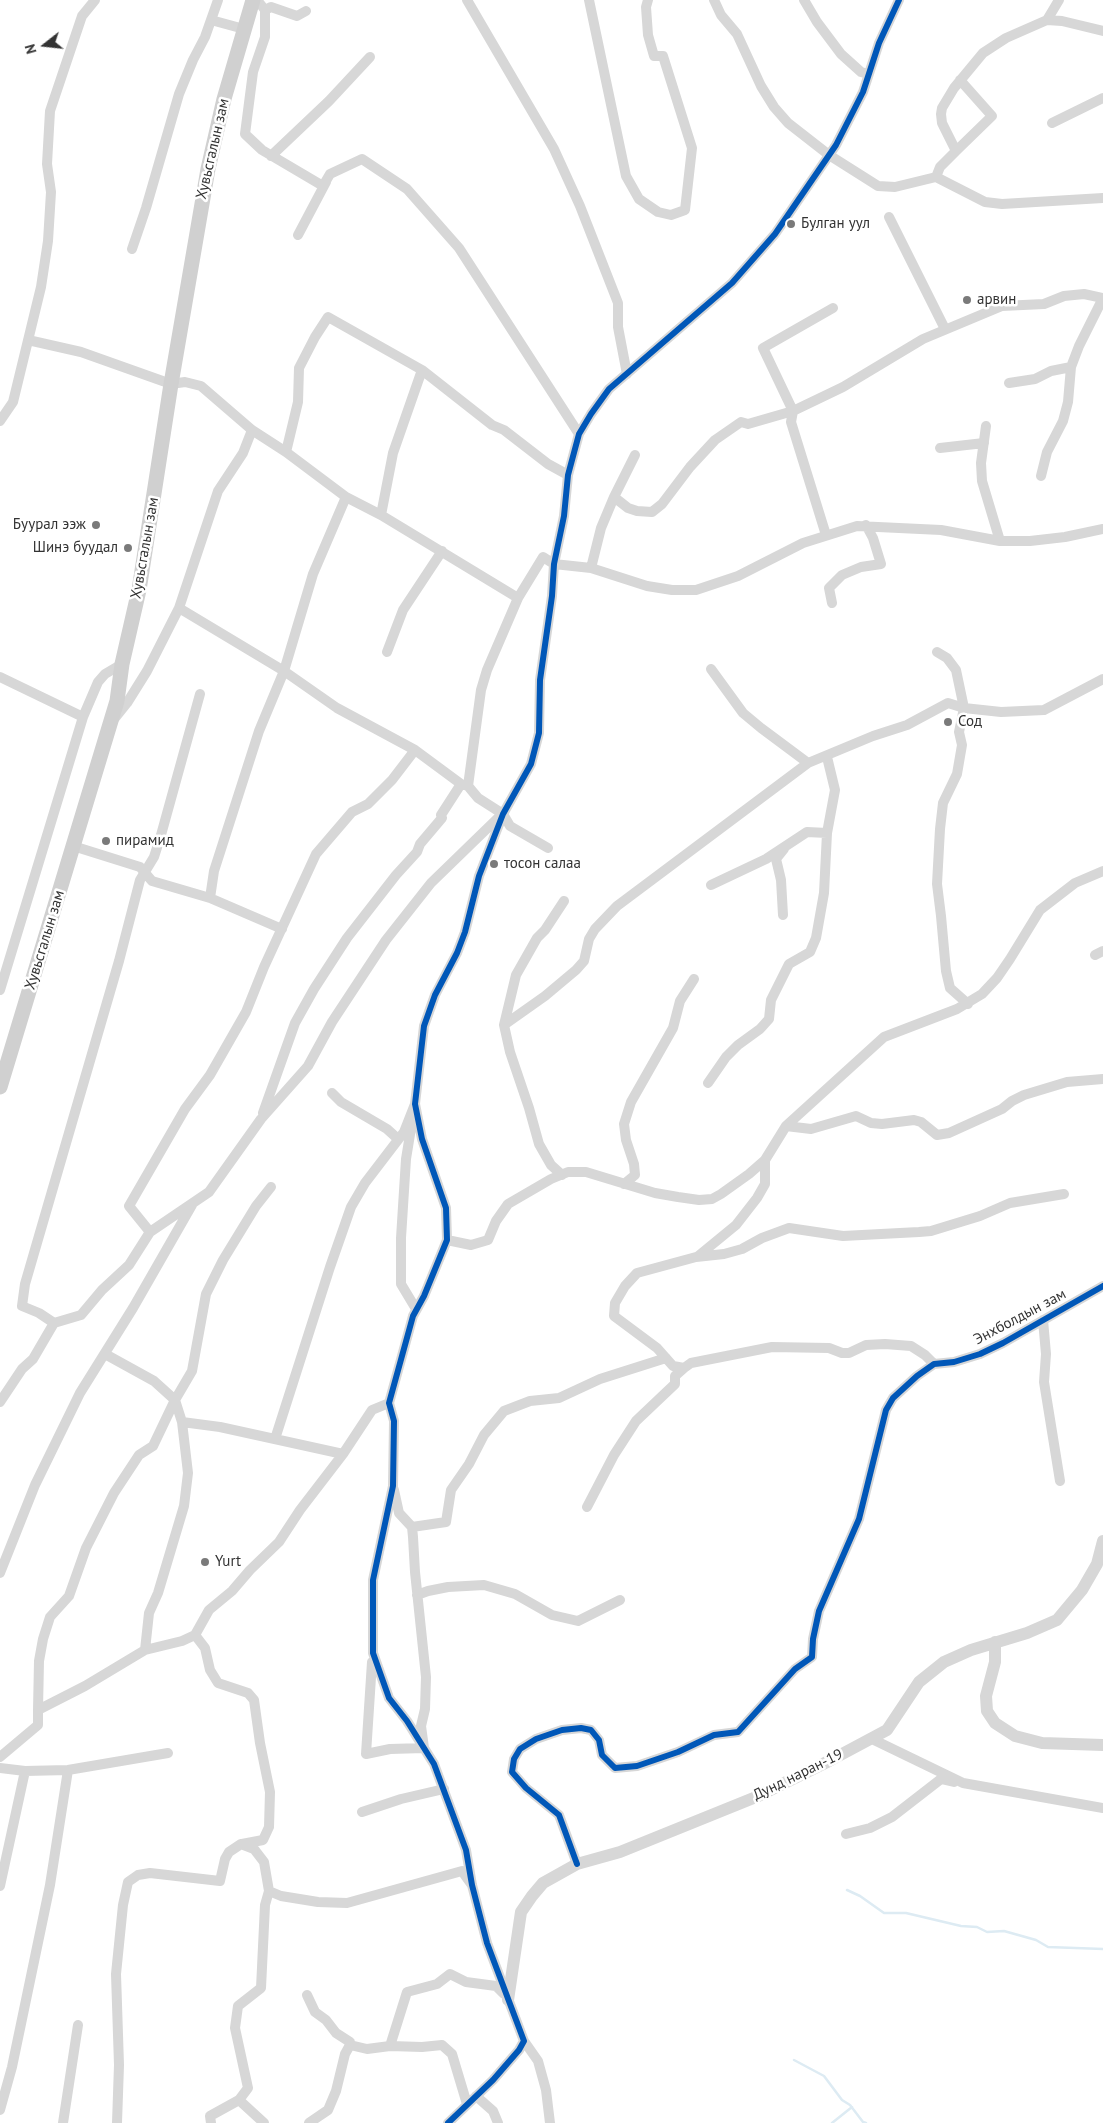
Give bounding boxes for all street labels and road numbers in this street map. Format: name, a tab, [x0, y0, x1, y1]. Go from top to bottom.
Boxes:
street label: Хувьсгалын зам	[193, 97, 233, 201]
street label: Хувьсгалын зам	[127, 496, 163, 600]
street label: Хувьсгалын зам	[21, 888, 69, 992]
street label: Энхболдын зам	[971, 1285, 1069, 1349]
street label: Дунд наран-19	[750, 1745, 846, 1805]

